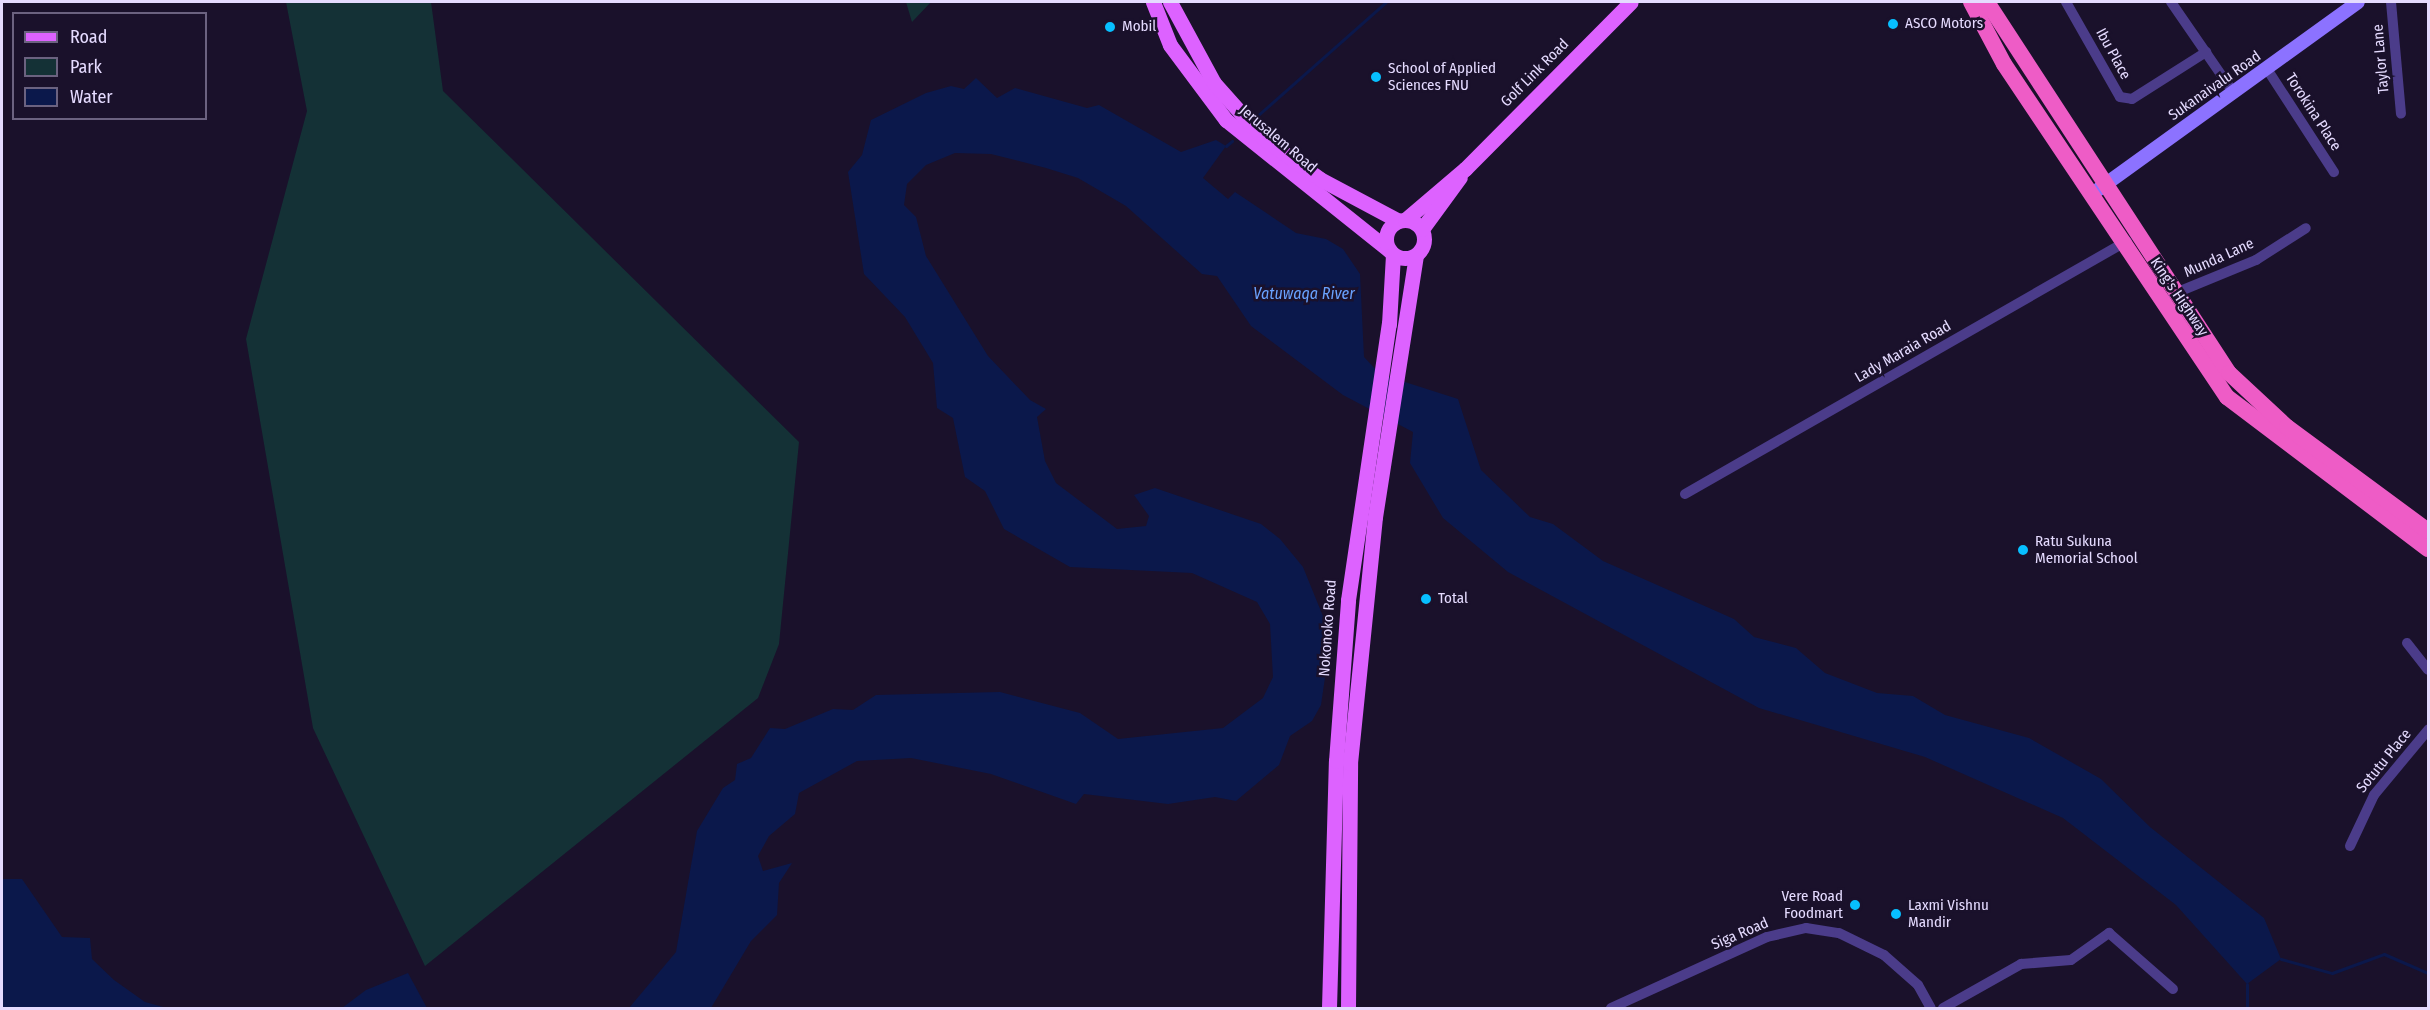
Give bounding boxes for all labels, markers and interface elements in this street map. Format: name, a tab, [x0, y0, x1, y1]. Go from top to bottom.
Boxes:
legend	[12, 12, 207, 120]
place label: ASCO Motors	[1905, 15, 1983, 33]
marker: ASCO Motors	[1886, 17, 1900, 31]
place label: Mobil	[1122, 18, 1156, 36]
marker: Mobil	[1103, 20, 1117, 34]
street label: Taylor Lane	[2369, 23, 2393, 95]
street label: Ibu Place	[2092, 25, 2134, 83]
text: Road	[70, 26, 107, 48]
street label: Golf Link Road	[1497, 35, 1573, 111]
street label: Sukanaivalu Road	[2165, 48, 2265, 124]
text: Park	[70, 56, 102, 78]
place label: School of Applied Sciences FNU	[1388, 59, 1496, 94]
marker: School of Applied Sciences FNU	[1369, 70, 1383, 84]
street label: Torokina Place	[2281, 70, 2345, 154]
text: Water	[70, 86, 113, 108]
street label: Jerusalem Road	[1236, 101, 1320, 177]
street label: Munda Lane	[2181, 235, 2257, 281]
street label: King's Highway	[2146, 254, 2212, 340]
water label: Vatuwaqa River	[1253, 284, 1355, 304]
street label: Lady Maraia Road	[1852, 317, 1954, 387]
place label: Ratu Sukuna Memorial School	[2035, 532, 2138, 567]
marker: Ratu Sukuna Memorial School	[2016, 543, 2030, 557]
street label: Nokonoko Road	[1316, 579, 1340, 677]
place label: Total	[1438, 590, 1468, 608]
marker: Total	[1419, 592, 1433, 606]
street label: Sotutu Place	[2353, 725, 2415, 797]
place label: Vere Road Foodmart	[1781, 887, 1843, 922]
place label: Laxmi Vishnu Mandir	[1908, 896, 1989, 931]
marker: Vere Road Foodmart	[1848, 898, 1862, 912]
marker: Laxmi Vishnu Mandir	[1889, 907, 1903, 921]
street label: Siga Road	[1709, 914, 1771, 954]

